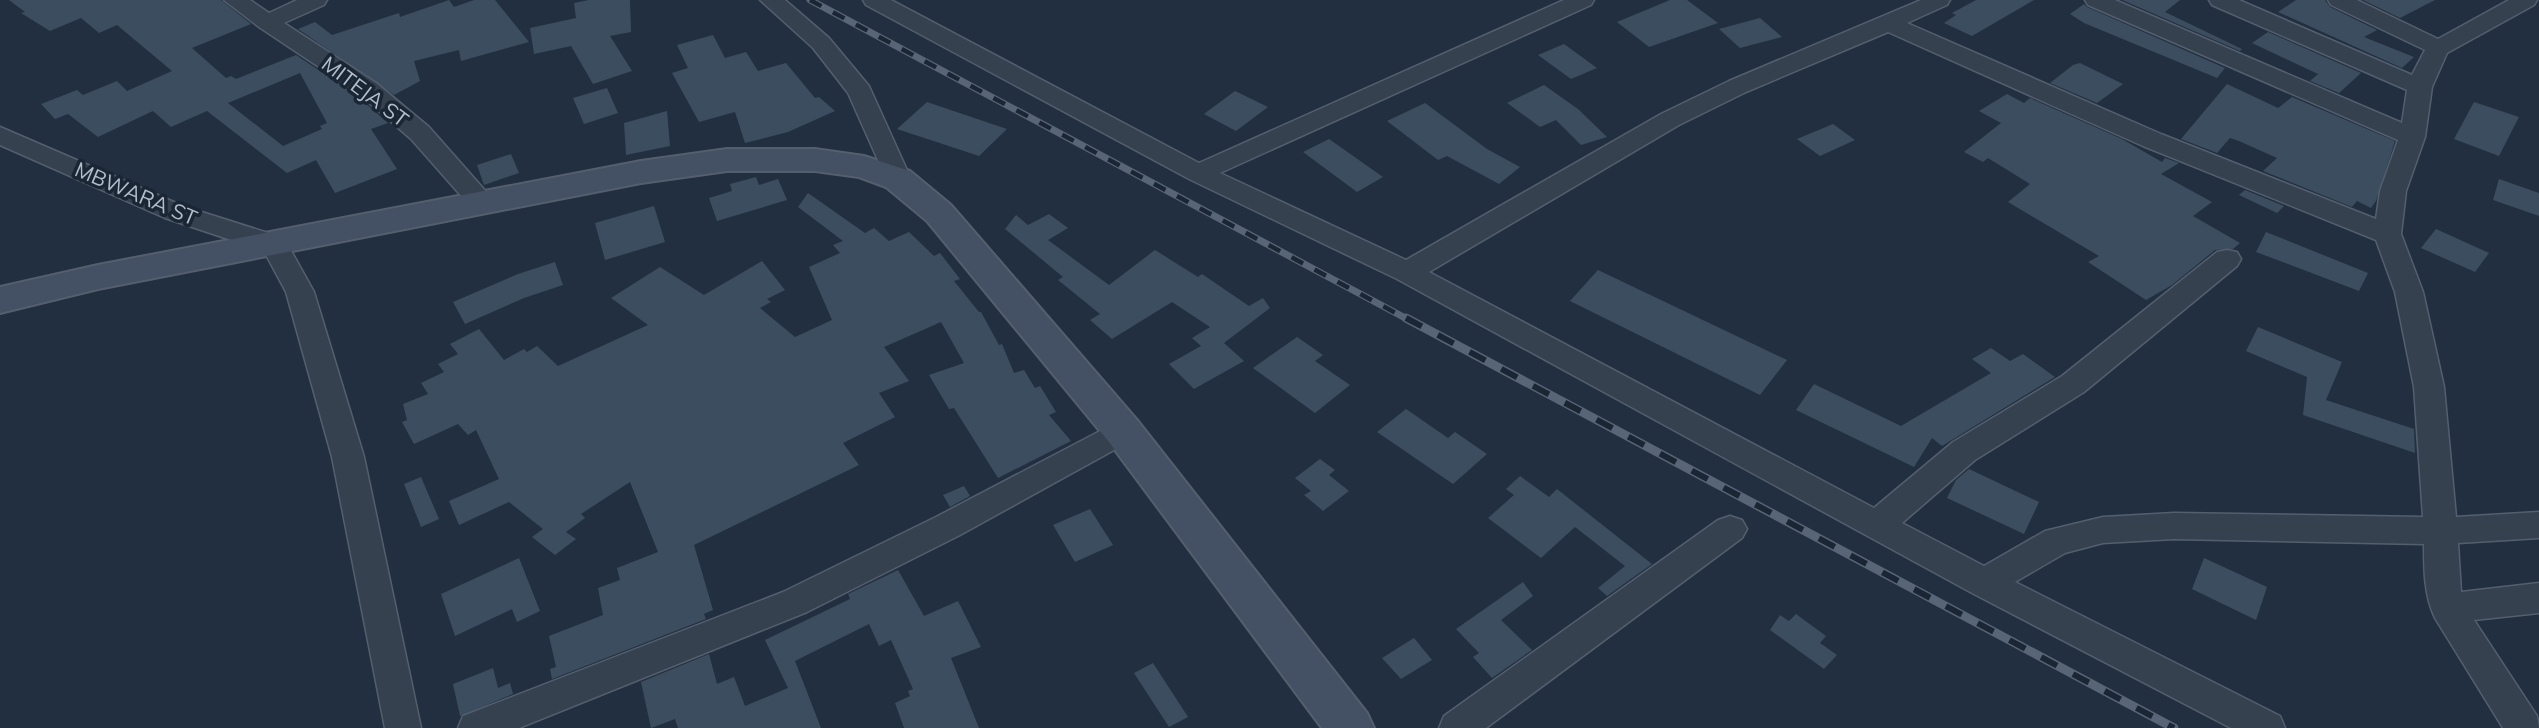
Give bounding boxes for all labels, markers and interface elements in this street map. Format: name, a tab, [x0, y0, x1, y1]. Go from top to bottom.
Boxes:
street label: MITEJA ST	[317, 50, 414, 132]
street label: MBWARA ST	[71, 156, 202, 231]

